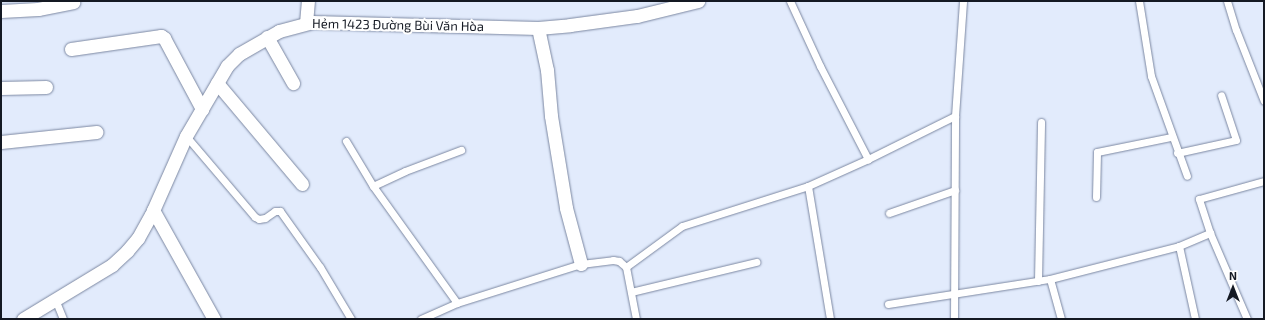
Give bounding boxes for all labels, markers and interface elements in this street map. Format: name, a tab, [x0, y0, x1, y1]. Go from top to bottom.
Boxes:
street label: Hẻm 1423 Đường Bùi Văn Hòa	[312, 16, 484, 34]
north arrow	[1213, 268, 1253, 308]
text: N	[1229, 269, 1237, 282]

